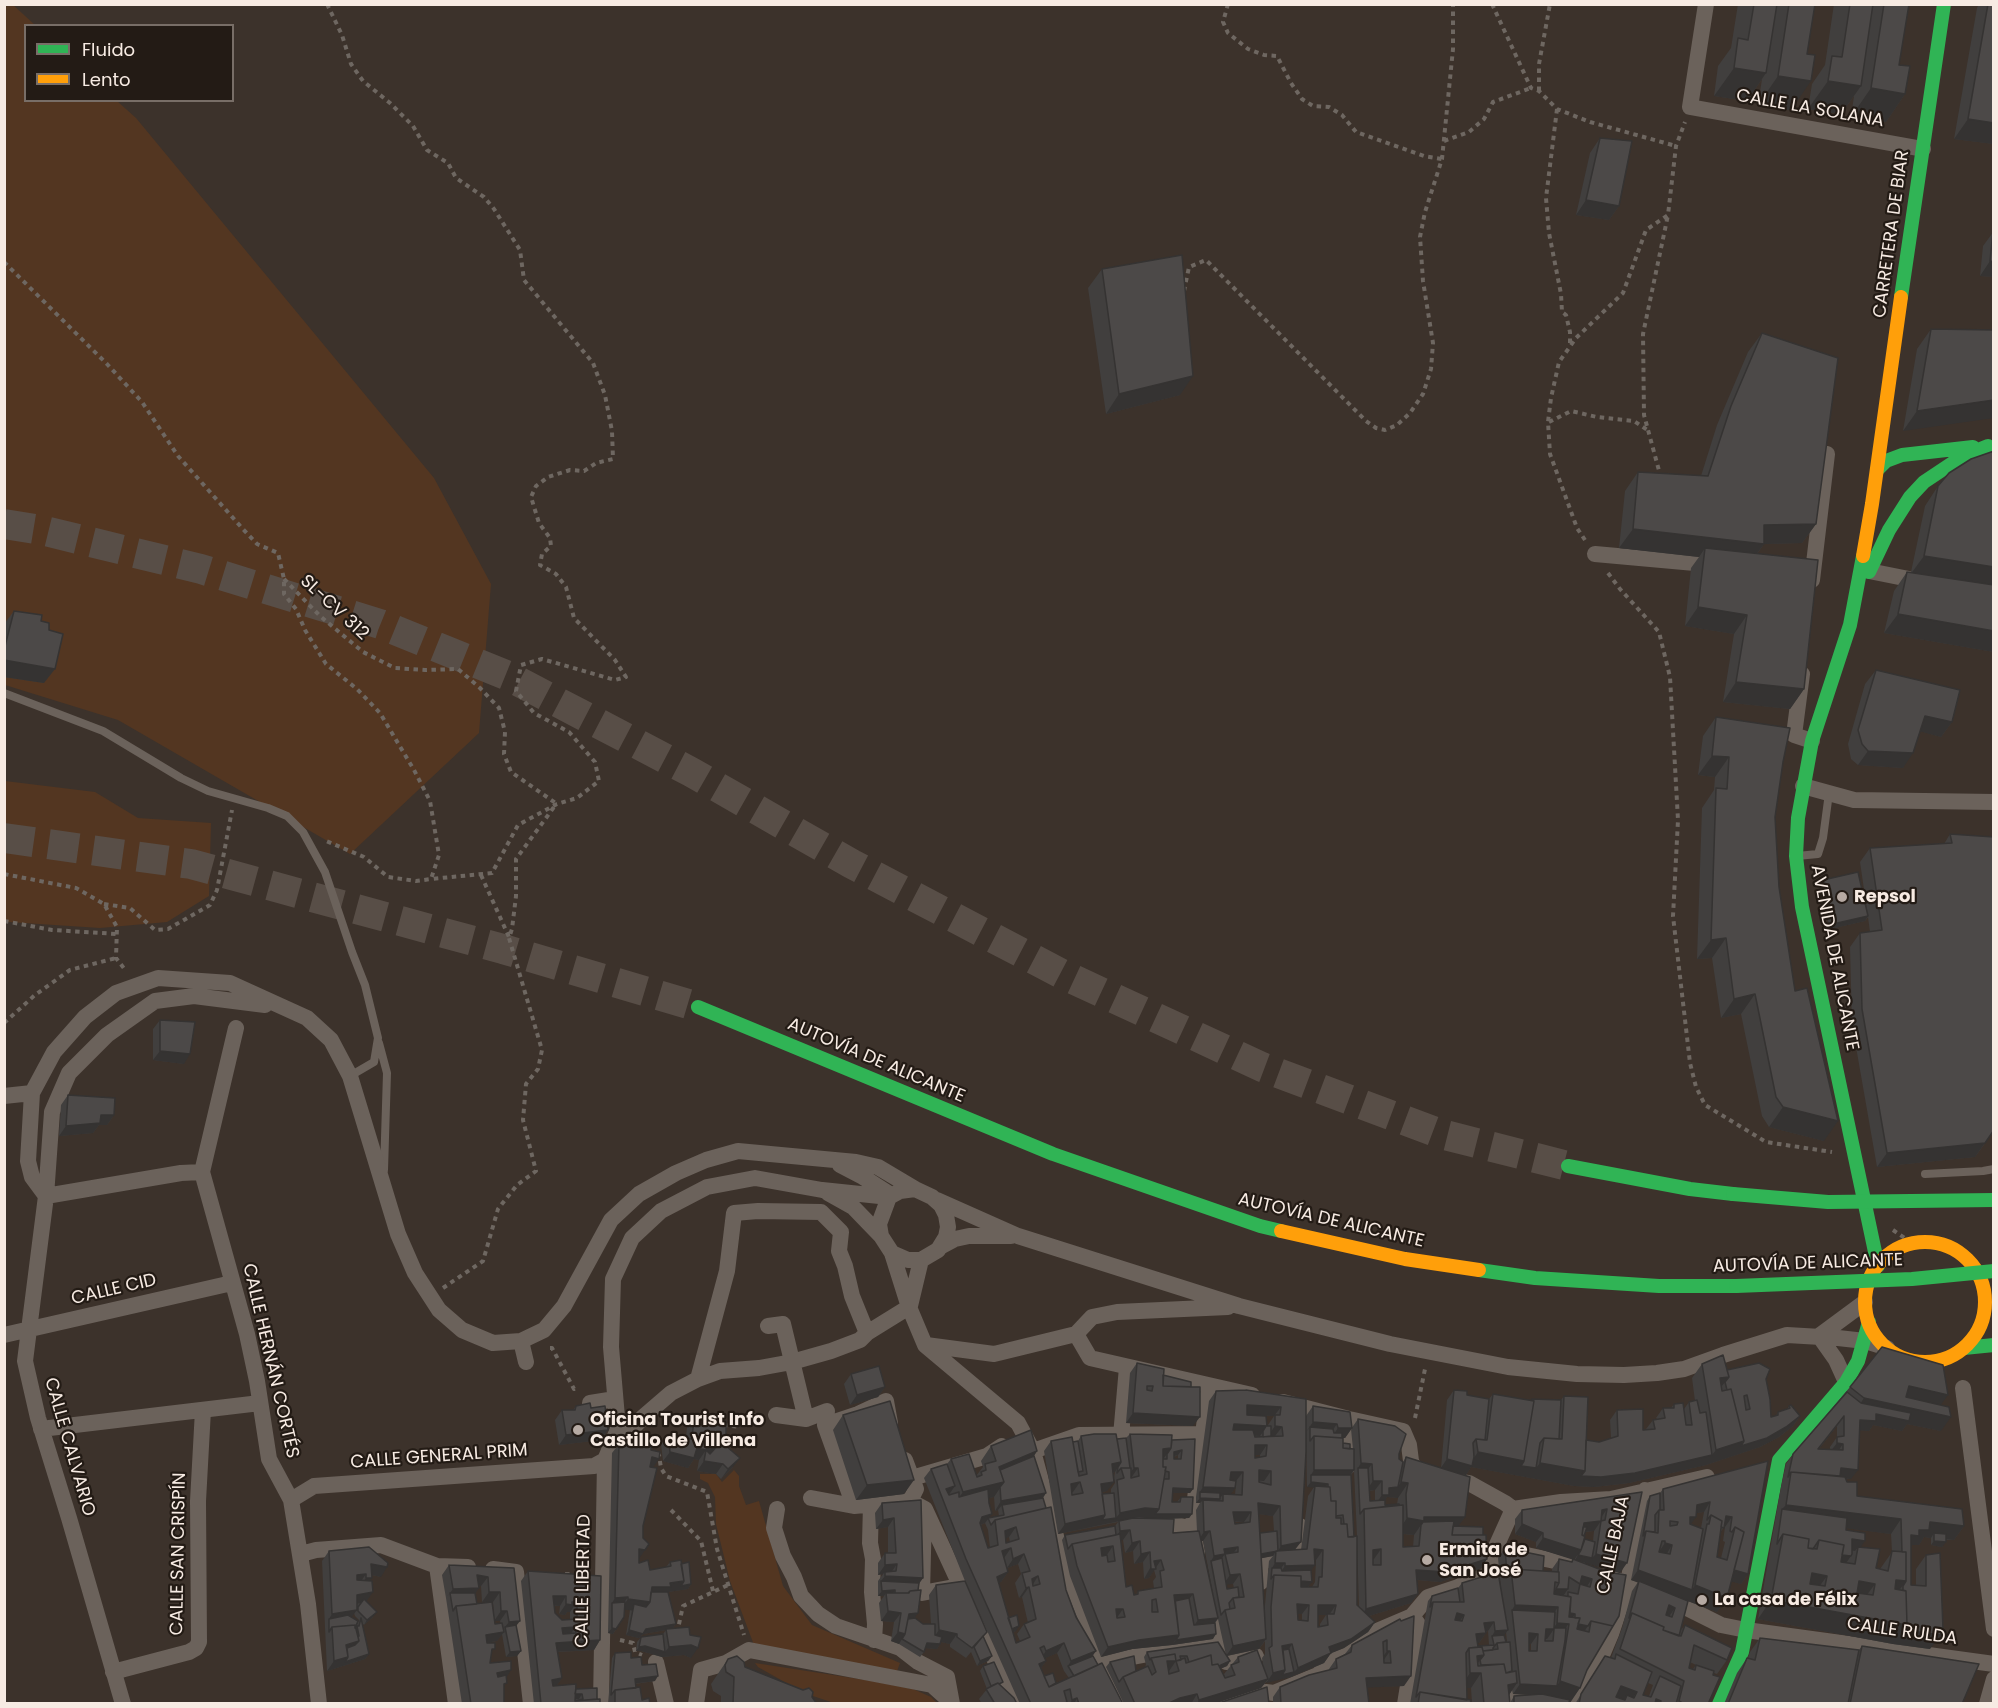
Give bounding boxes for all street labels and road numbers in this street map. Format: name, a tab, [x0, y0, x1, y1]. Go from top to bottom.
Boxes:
street label: CALLE LA SOLANA	[1734, 85, 1886, 133]
street label: CARRETERA DE BIAR	[1870, 149, 1914, 319]
street label: SL-CV 312	[295, 571, 373, 645]
street label: AVENIDA DE ALICANTE	[1805, 863, 1863, 1053]
street label: AUTOVÍA DE ALICANTE	[784, 1014, 968, 1108]
street label: AUTOVÍA DE ALICANTE	[1236, 1189, 1426, 1253]
street label: AUTOVÍA DE ALICANTE	[1712, 1250, 1904, 1278]
street label: CALLE HERNÁN CORTÉS	[237, 1262, 303, 1460]
street label: CALLE CID	[69, 1270, 159, 1310]
street label: CALLE CALVARIO	[39, 1375, 99, 1519]
street label: CALLE GENERAL PRIM	[350, 1440, 528, 1474]
street label: CALLE SAN CRISPÍN	[167, 1472, 191, 1636]
street label: CALLE BAJA	[1593, 1494, 1635, 1596]
street label: CALLE LIBERTAD	[572, 1514, 596, 1648]
street label: CALLE RULDA	[1845, 1614, 1959, 1650]

